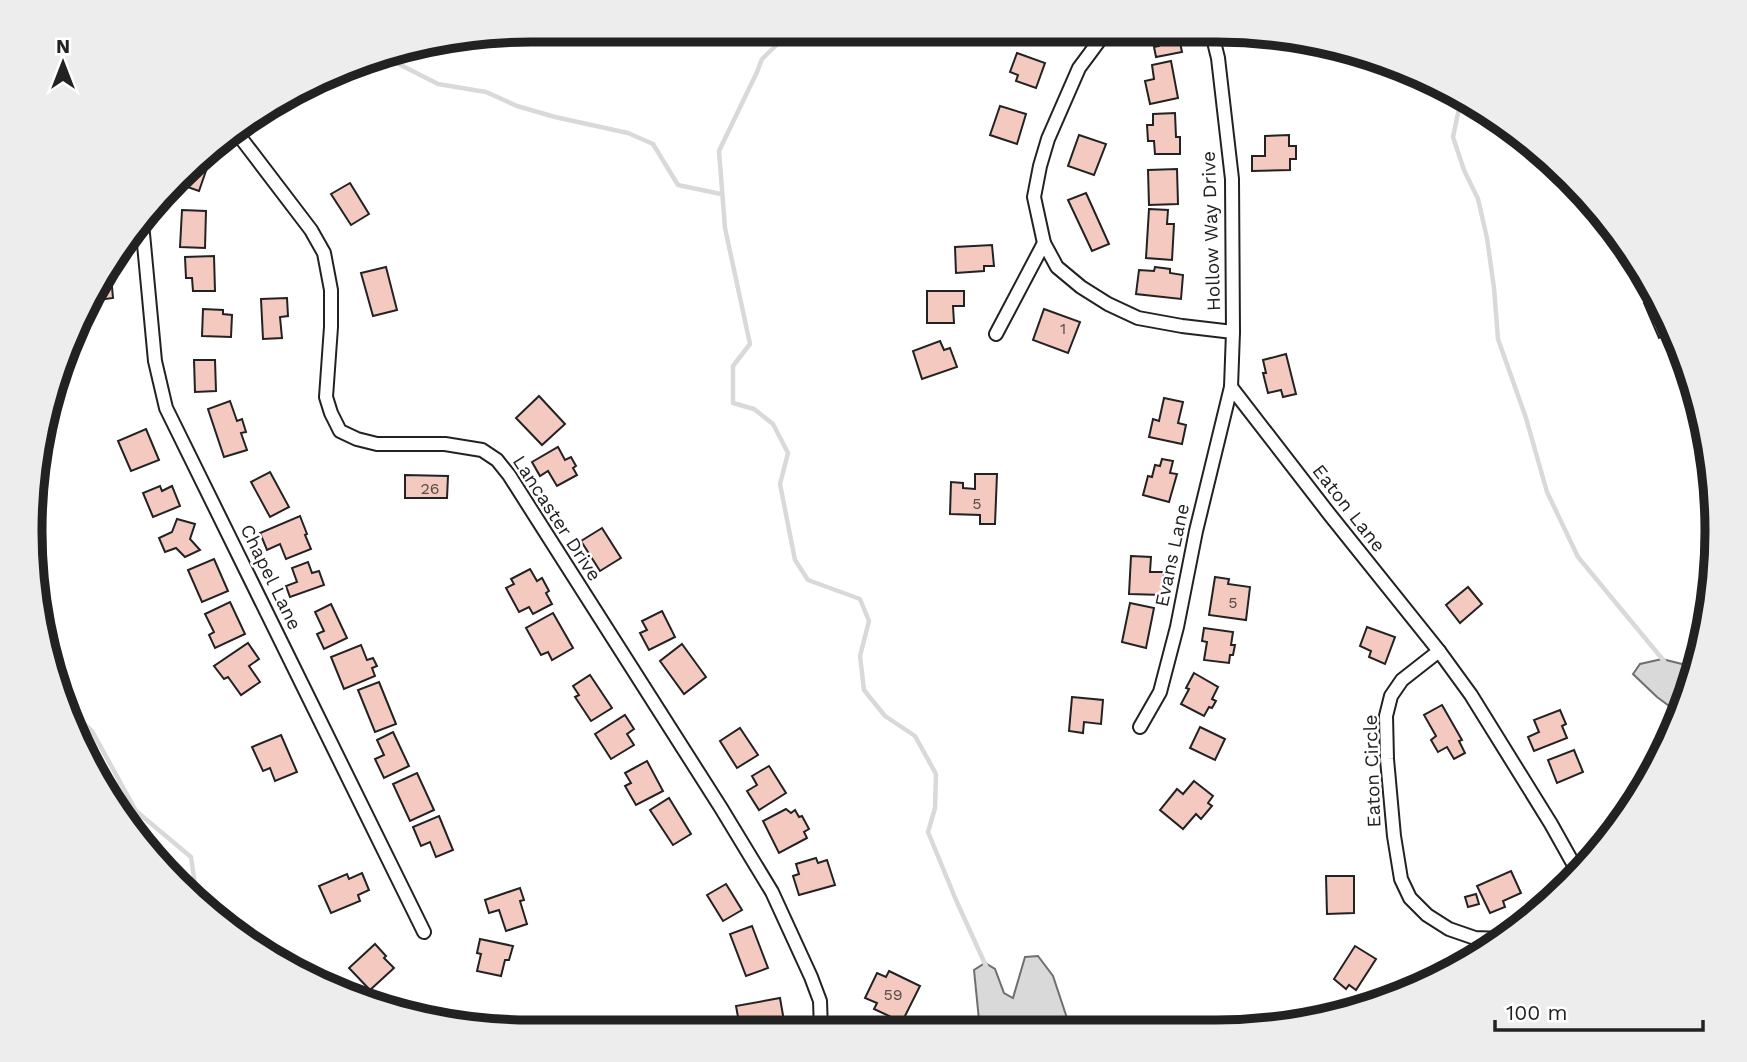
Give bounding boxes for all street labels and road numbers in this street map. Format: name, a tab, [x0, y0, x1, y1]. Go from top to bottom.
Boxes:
street label: Hollow Way Drive	[1197, 151, 1225, 311]
street label: Lancaster Drive	[508, 451, 606, 585]
street label: Eaton Lane	[1308, 460, 1390, 556]
street label: Evans Lane	[1150, 501, 1194, 609]
street label: Chapel Lane	[235, 520, 307, 634]
street label: Eaton Circle	[1359, 714, 1385, 828]

